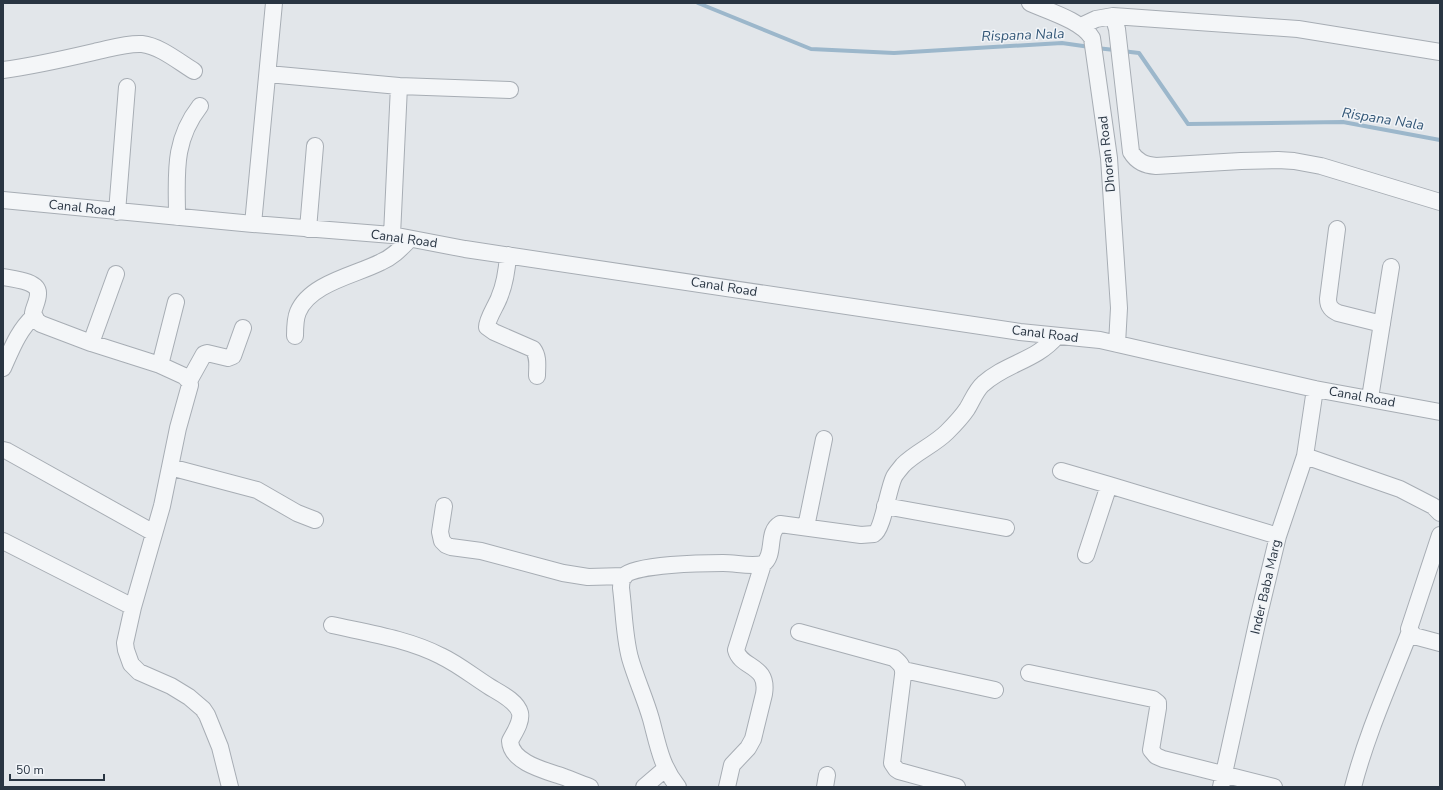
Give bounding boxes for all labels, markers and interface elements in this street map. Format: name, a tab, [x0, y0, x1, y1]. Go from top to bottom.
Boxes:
water label: Rispana Nala	[981, 24, 1065, 46]
water label: Rispana Nala	[1340, 103, 1426, 135]
street label: Dhoran Road	[1094, 115, 1120, 193]
street label: Canal Road	[48, 196, 116, 220]
street label: Canal Road	[370, 225, 438, 253]
street label: Canal Road	[689, 273, 759, 301]
street label: Canal Road	[1011, 321, 1079, 347]
street label: Canal Road	[1327, 382, 1397, 412]
street label: Inder Baba Marg	[1246, 538, 1286, 636]
scale bar	[10, 756, 104, 782]
text: 50 m	[16, 762, 44, 778]

